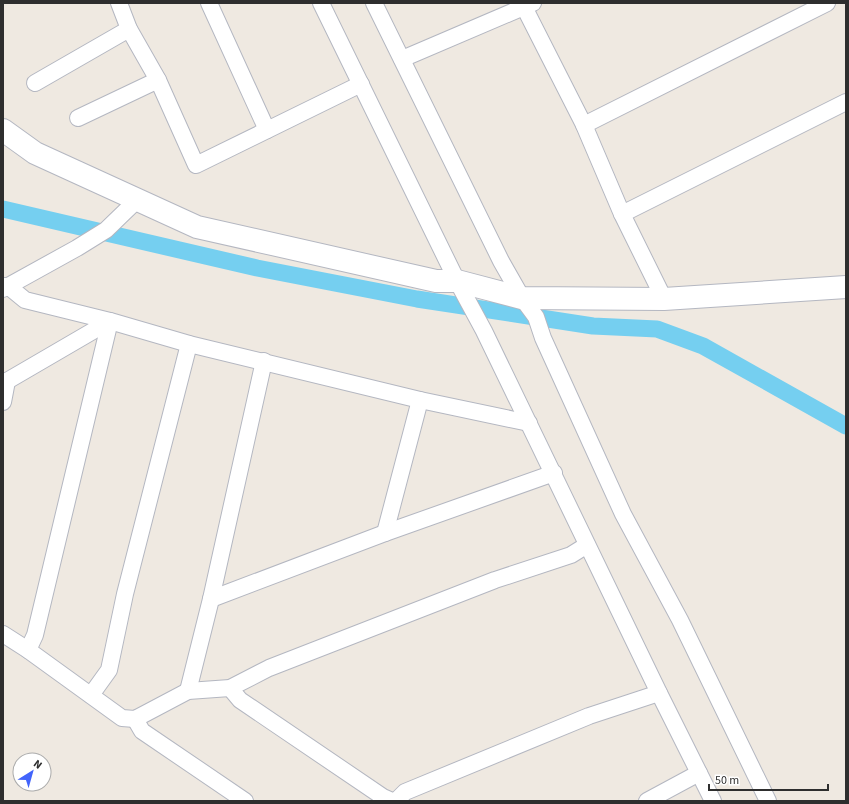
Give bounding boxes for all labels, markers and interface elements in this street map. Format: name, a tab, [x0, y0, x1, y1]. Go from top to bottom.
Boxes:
north arrow	[12, 752, 52, 792]
text: N	[30, 756, 45, 773]
scale bar	[709, 766, 828, 792]
text: 50 m	[715, 772, 739, 789]

